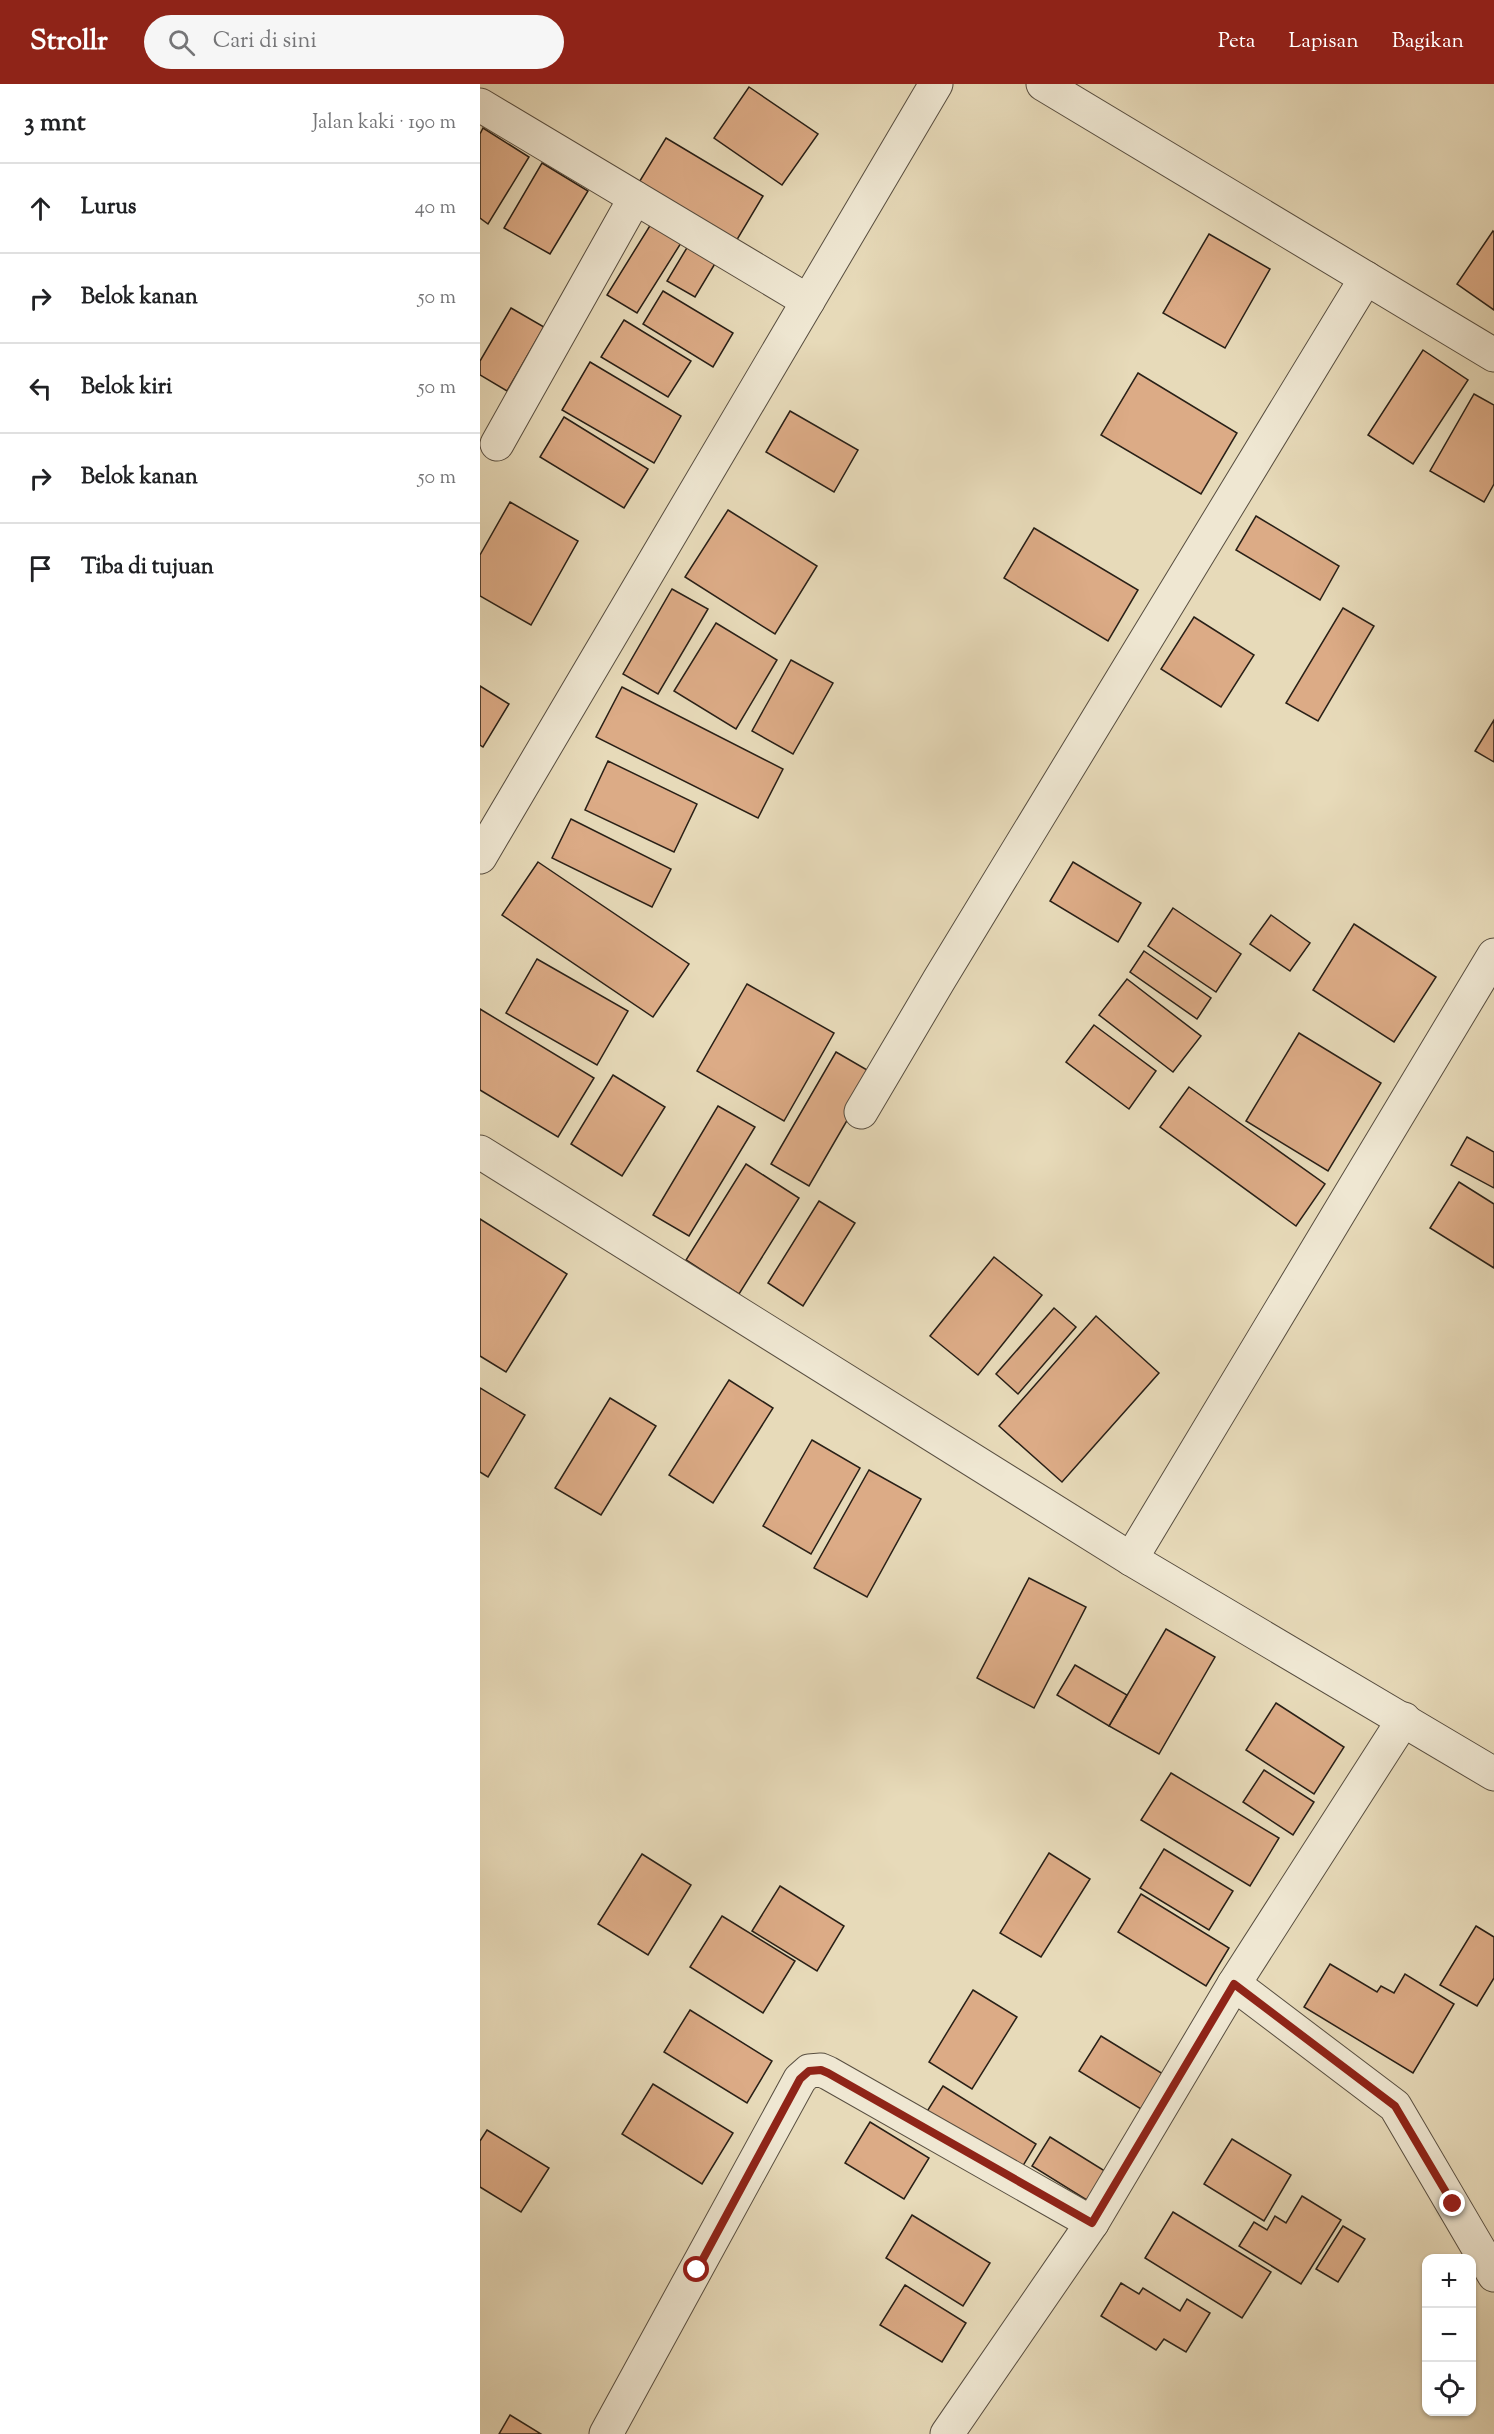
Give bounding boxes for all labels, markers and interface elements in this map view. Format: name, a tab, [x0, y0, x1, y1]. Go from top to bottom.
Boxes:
search box	[144, 15, 564, 69]
text: Strollr	[30, 22, 108, 62]
icon: search	[165, 26, 198, 59]
text: Cari di sini	[213, 26, 317, 58]
text: Peta	[1218, 27, 1256, 57]
text: Lapisan	[1289, 27, 1359, 57]
text: Bagikan	[1392, 27, 1464, 57]
text: 3 mnt	[24, 105, 86, 142]
text: Jalan kaki · 190 m	[312, 109, 456, 138]
icon: ahead	[24, 192, 57, 225]
text: Lurus	[81, 192, 137, 224]
text: 40 m	[415, 194, 456, 223]
icon: right	[24, 282, 57, 315]
text: Belok kanan	[81, 282, 198, 314]
text: 50 m	[418, 284, 456, 313]
icon: left	[24, 372, 57, 405]
text: Belok kiri	[81, 372, 172, 404]
text: 50 m	[418, 374, 456, 403]
icon: right	[24, 462, 57, 495]
text: Belok kanan	[81, 462, 198, 494]
text: 50 m	[418, 464, 456, 493]
icon: arrive	[24, 552, 57, 585]
text: Tiba di tujuan	[81, 552, 214, 584]
route end	[1439, 2190, 1465, 2216]
map controls	[1422, 2254, 1476, 2416]
button: +	[1422, 2254, 1476, 2308]
route start	[683, 2256, 709, 2282]
button: −	[1422, 2308, 1476, 2362]
button: locate	[1422, 2362, 1476, 2416]

